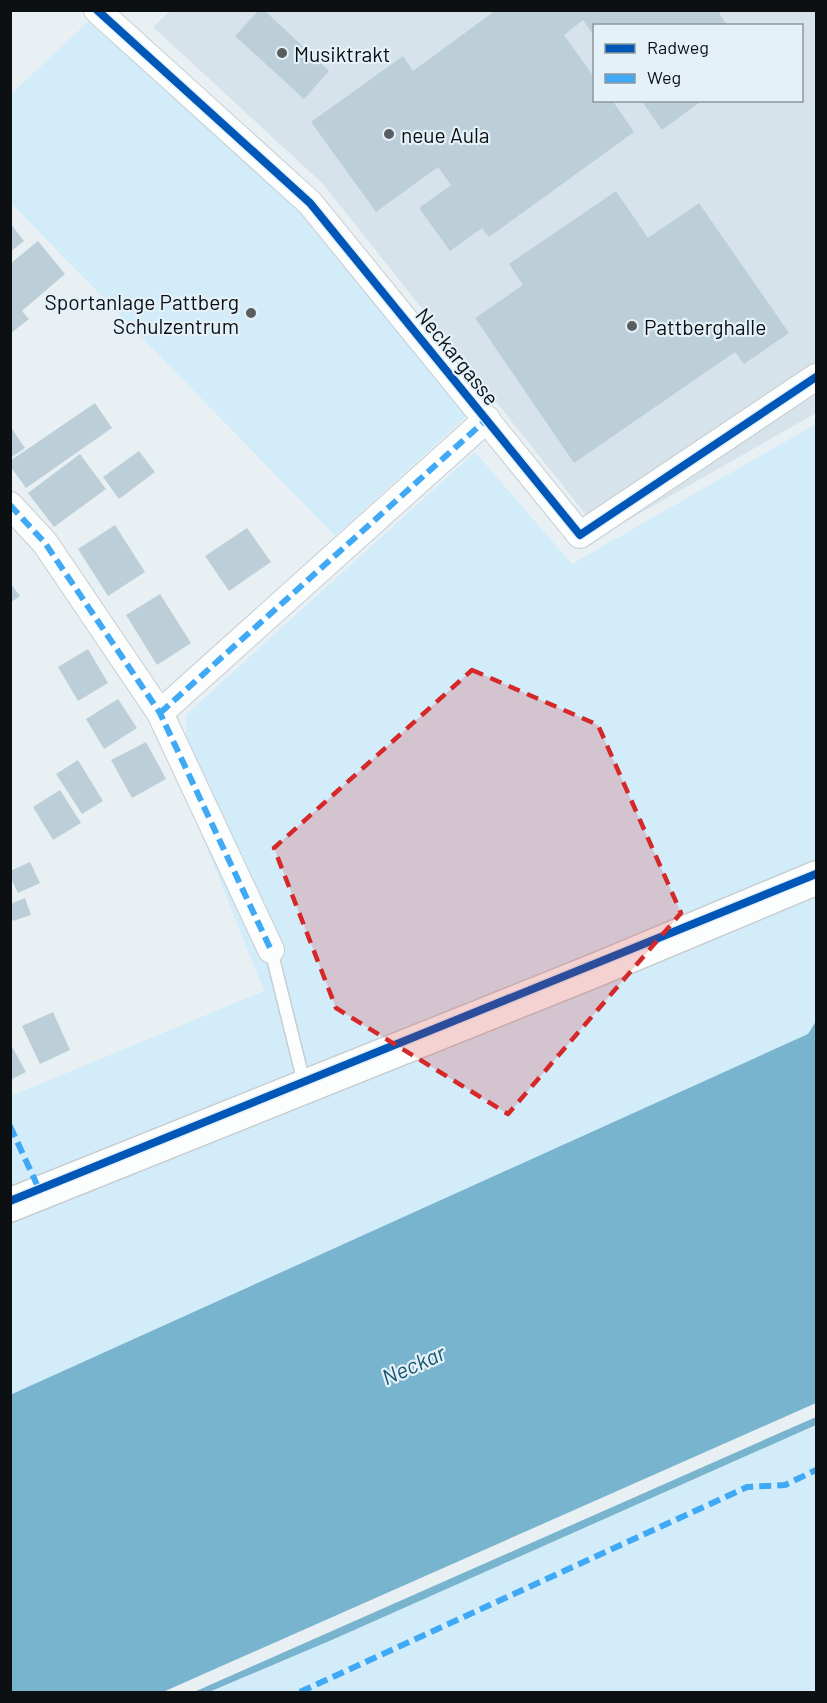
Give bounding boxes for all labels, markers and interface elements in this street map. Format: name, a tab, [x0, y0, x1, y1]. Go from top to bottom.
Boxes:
legend	[593, 24, 803, 102]
text: Radweg	[647, 36, 709, 58]
place label: Musiktrakt	[294, 41, 390, 66]
marker: Musiktrakt	[275, 46, 289, 60]
text: Weg	[647, 66, 681, 88]
place label: neue Aula	[401, 122, 490, 147]
marker: neue Aula	[382, 127, 396, 141]
place label: Sportanlage Pattberg Schulzentrum	[45, 289, 239, 338]
street label: Neckargasse	[411, 302, 505, 410]
marker: Sportanlage Pattberg Schulzentrum	[244, 306, 258, 320]
place label: Pattberghalle	[644, 314, 766, 339]
marker: Pattberghalle	[625, 319, 639, 333]
water label: Neckar	[377, 1338, 450, 1389]

